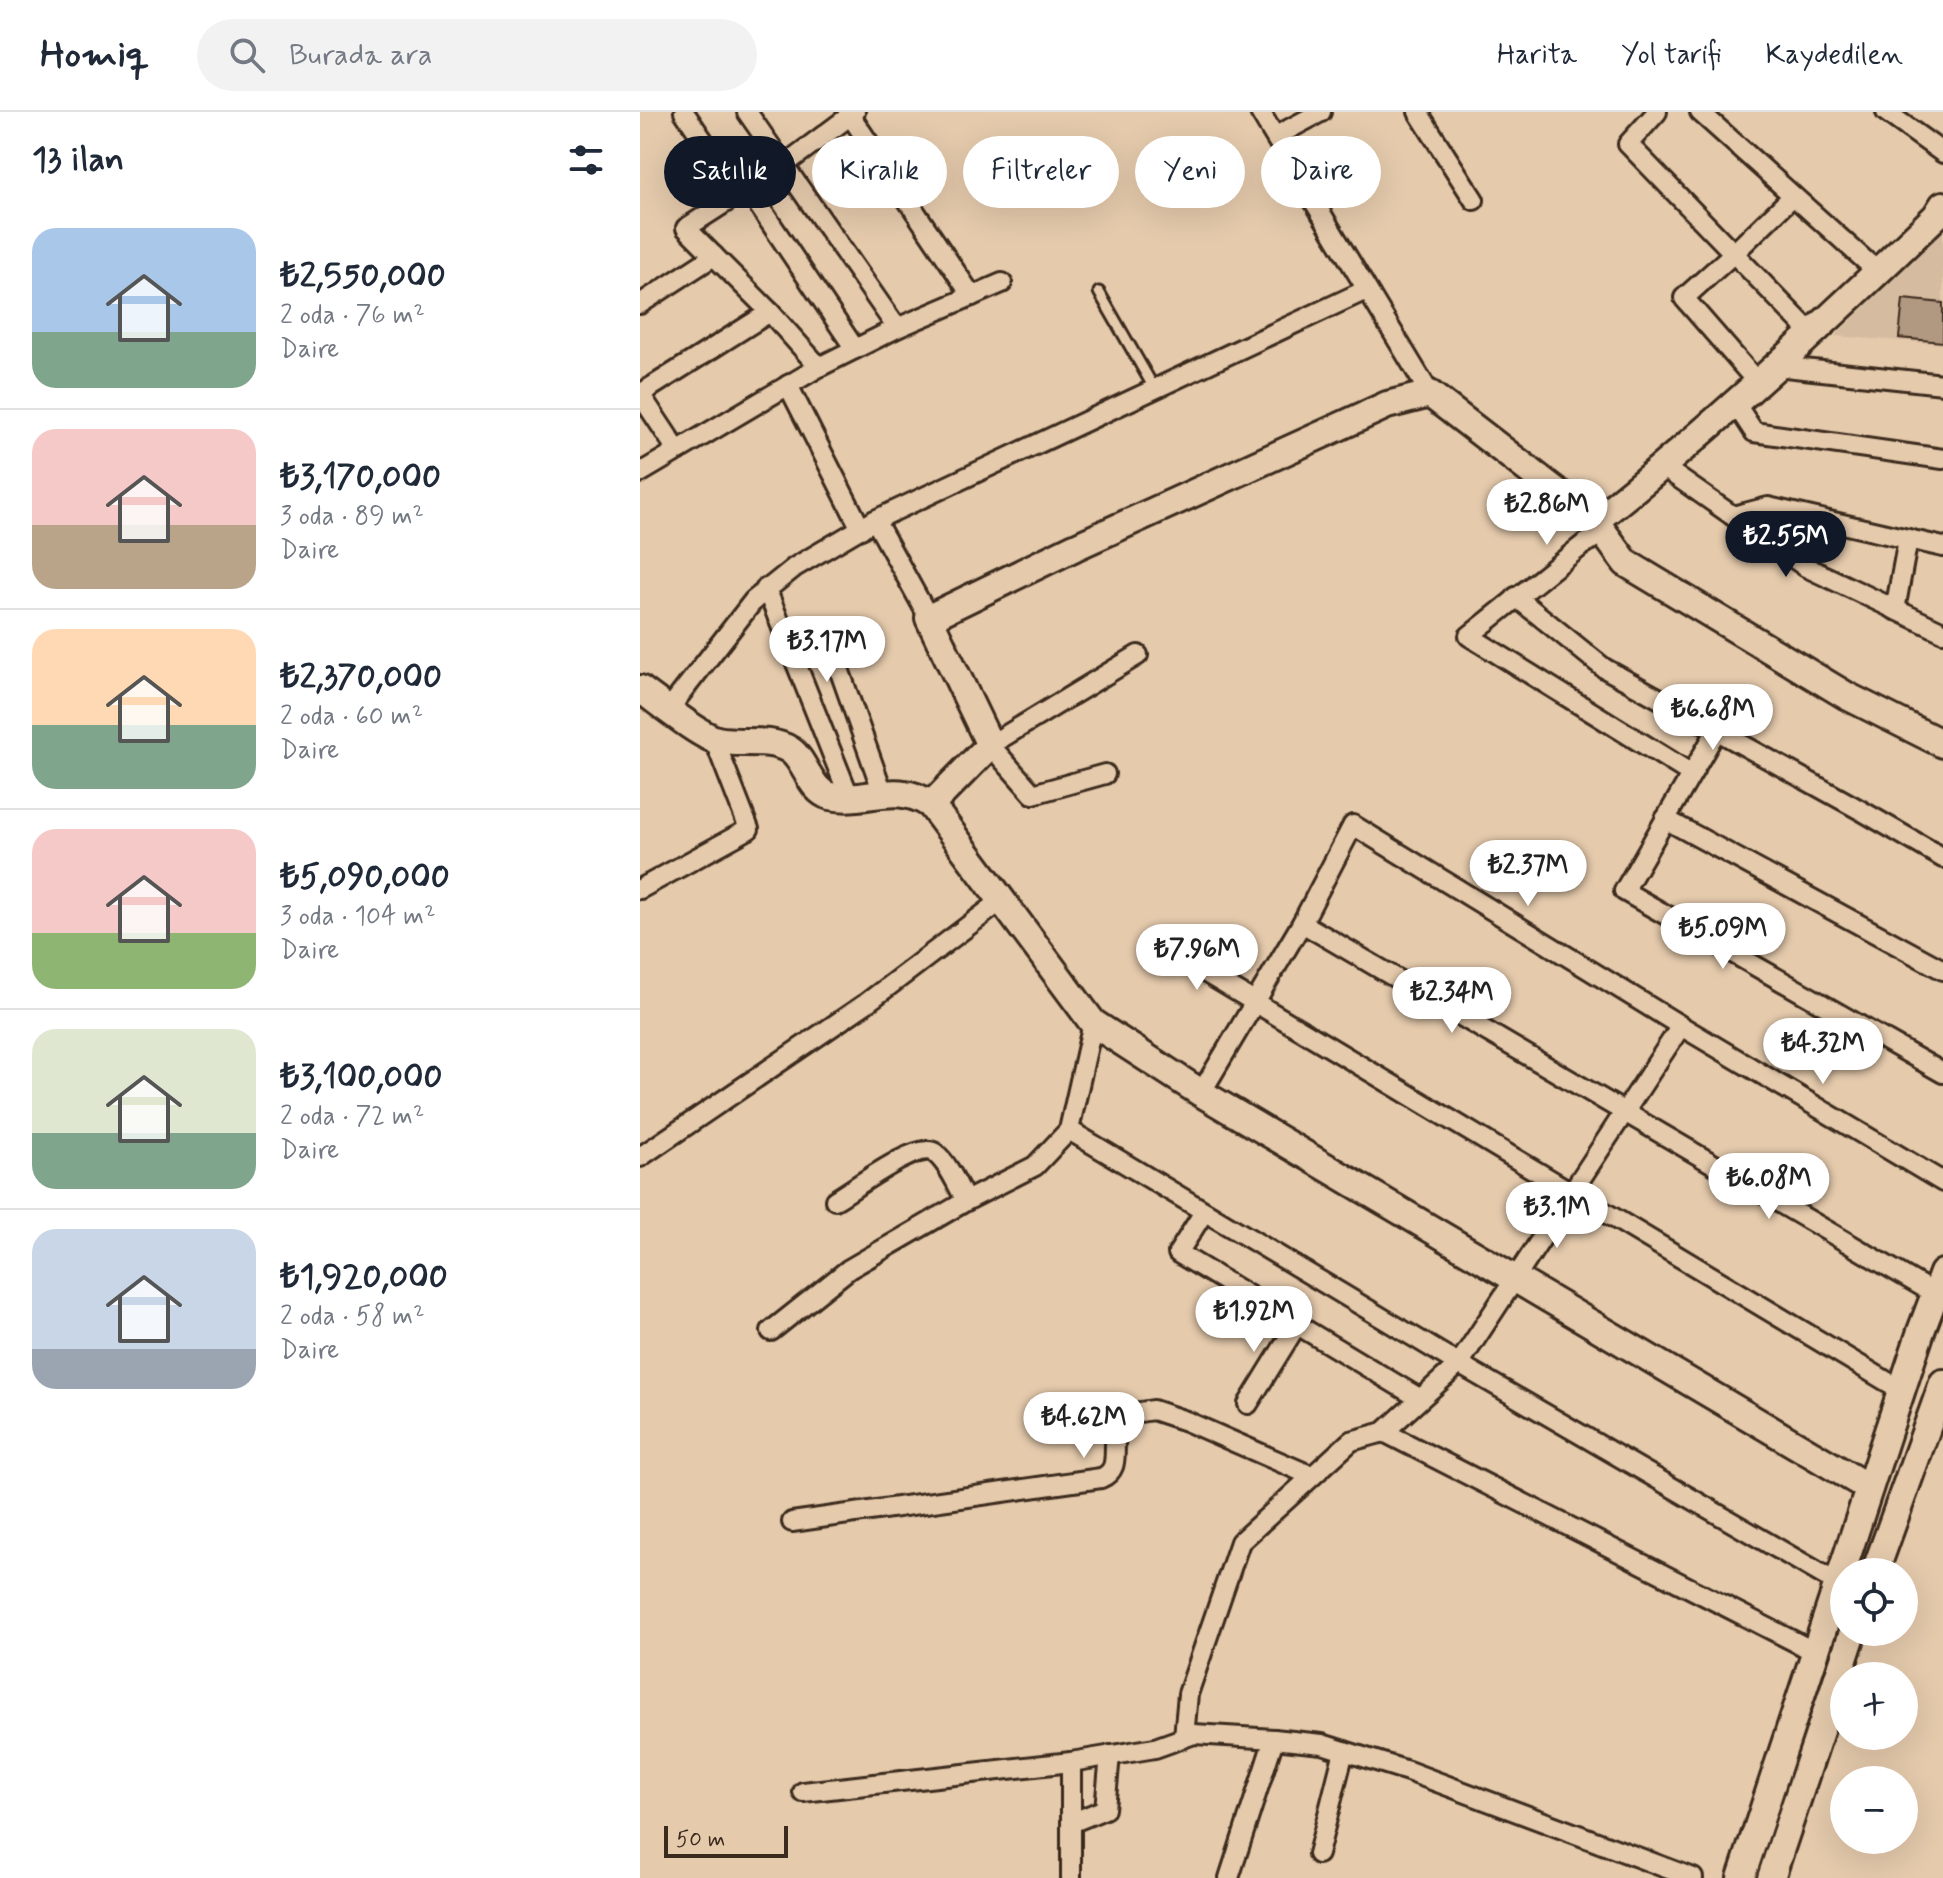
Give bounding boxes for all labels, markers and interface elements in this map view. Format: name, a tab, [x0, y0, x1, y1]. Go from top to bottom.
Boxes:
search box	[197, 19, 757, 91]
text: Homiq	[40, 31, 149, 80]
icon: search	[225, 33, 269, 77]
text: Burada ara	[289, 36, 432, 75]
text: Harita	[1497, 37, 1577, 74]
text: Yol tarifi	[1621, 37, 1722, 74]
text: Kaydedilen	[1766, 37, 1903, 74]
chip: Satılık	[664, 136, 796, 208]
chip: Kiralık	[812, 136, 947, 208]
chip: Filtreler	[963, 136, 1119, 208]
chip: Yeni	[1135, 136, 1245, 208]
chip: Daire	[1261, 136, 1381, 208]
text: 13 ilan	[32, 138, 124, 183]
icon: filters	[564, 138, 608, 182]
text: ₺2,550,000	[280, 254, 446, 299]
icon: home	[96, 260, 192, 356]
text: 2 oda · 76 m²	[280, 299, 425, 333]
text: Daire	[280, 333, 339, 367]
text: ₺3,170,000	[280, 455, 441, 500]
icon: home	[96, 461, 192, 557]
pin: ₺2.86M	[1482, 479, 1612, 547]
text: ₺2.86M	[1505, 488, 1589, 522]
text: 3 oda · 89 m²	[280, 500, 424, 534]
pin: ₺2.55M	[1721, 511, 1851, 579]
text: ₺2.55M	[1743, 520, 1829, 554]
text: Daire	[280, 534, 339, 568]
pin: ₺3.17M	[762, 616, 892, 684]
text: ₺3.17M	[787, 625, 867, 659]
text: ₺2,370,000	[280, 655, 442, 700]
icon: home	[96, 661, 192, 757]
pin: ₺6.68M	[1648, 684, 1778, 752]
text: ₺6.68M	[1671, 693, 1755, 727]
text: 2 oda · 60 m²	[280, 700, 423, 734]
text: Daire	[280, 734, 339, 768]
pin: ₺2.37M	[1463, 840, 1593, 908]
text: ₺2.37M	[1488, 849, 1568, 883]
text: ₺5,090,000	[280, 855, 450, 900]
icon: home	[96, 861, 192, 957]
text: 3 oda · 104 m²	[280, 900, 436, 934]
pin: ₺5.09M	[1658, 903, 1788, 971]
text: ₺5.09M	[1679, 912, 1767, 946]
pin: ₺7.96M	[1132, 924, 1262, 992]
text: ₺7.96M	[1154, 933, 1240, 967]
text: Daire	[280, 934, 339, 968]
pin: ₺2.34M	[1387, 967, 1517, 1035]
text: ₺2.34M	[1410, 976, 1494, 1010]
pin: ₺4.32M	[1758, 1018, 1888, 1086]
text: ₺4.32M	[1781, 1027, 1865, 1061]
text: ₺3,100,000	[280, 1055, 442, 1100]
icon: home	[96, 1061, 192, 1157]
text: 2 oda · 72 m²	[280, 1100, 424, 1134]
text: Daire	[280, 1134, 339, 1168]
pin: ₺6.08M	[1704, 1153, 1834, 1221]
text: ₺6.08M	[1726, 1162, 1812, 1196]
pin: ₺3.1M	[1501, 1182, 1613, 1250]
text: ₺3.1M	[1524, 1191, 1590, 1225]
text: ₺1,920,000	[280, 1255, 448, 1300]
icon: home	[96, 1261, 192, 1357]
pin: ₺1.92M	[1189, 1286, 1319, 1354]
text: ₺1.92M	[1213, 1295, 1295, 1329]
text: 2 oda · 58 m²	[280, 1300, 425, 1334]
text: Daire	[280, 1334, 339, 1368]
pin: ₺4.62M	[1019, 1392, 1149, 1460]
text: ₺4.62M	[1041, 1401, 1127, 1435]
map controls	[1830, 1558, 1918, 1854]
button: locate	[1830, 1558, 1918, 1646]
button: +	[1830, 1662, 1918, 1750]
button: −	[1830, 1766, 1918, 1854]
scale bar	[664, 1822, 788, 1858]
text: 50 m	[676, 1826, 725, 1854]

